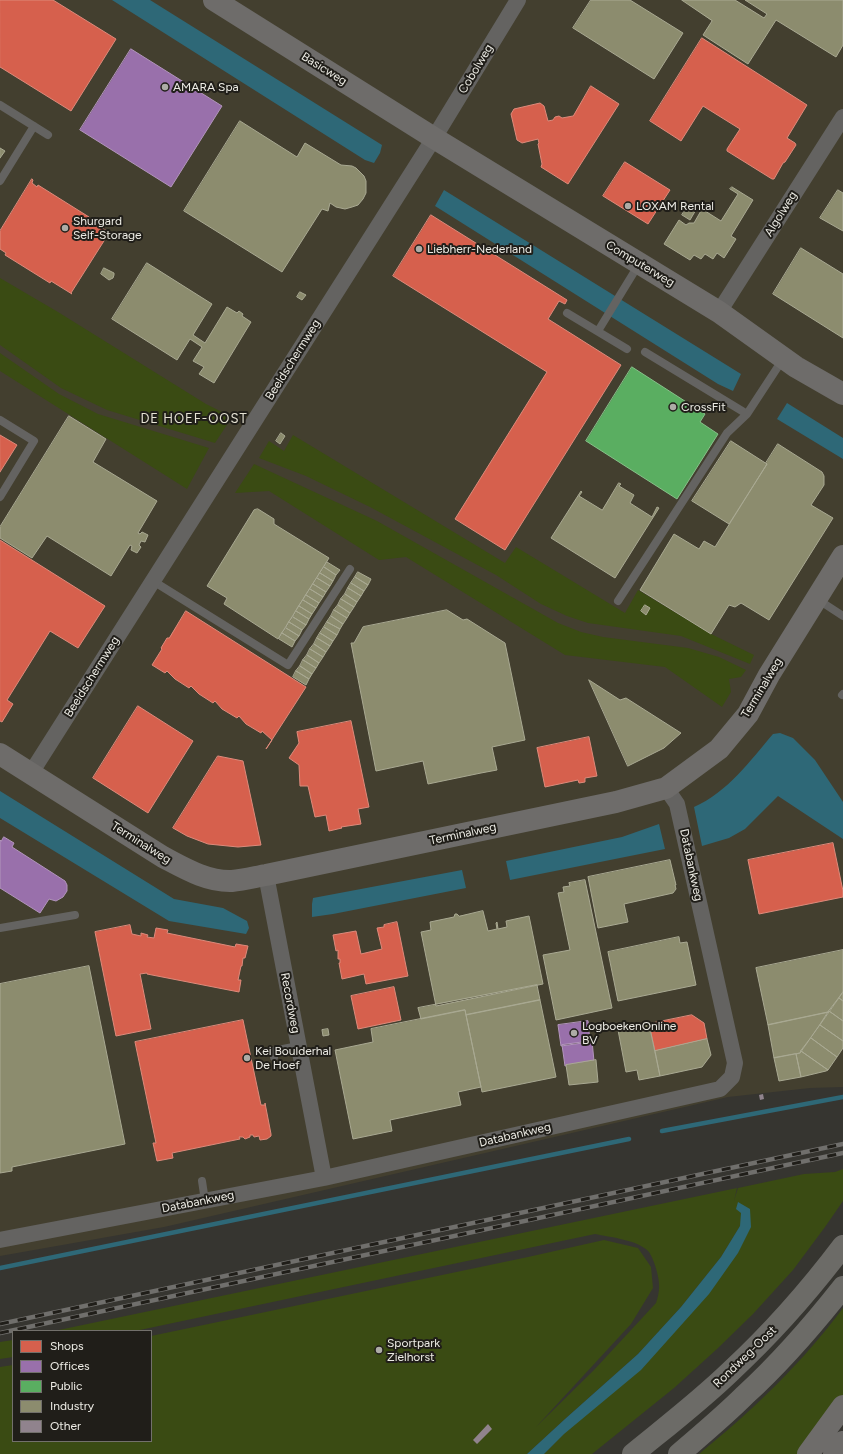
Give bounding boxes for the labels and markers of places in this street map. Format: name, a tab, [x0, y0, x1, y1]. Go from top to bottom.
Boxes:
place label: AMARA Spa	[173, 80, 239, 94]
marker: AMARA Spa	[160, 82, 170, 92]
place label: LOXAM Rental	[636, 199, 714, 213]
marker: LOXAM Rental	[623, 201, 633, 211]
place label: Shurgard Self-Storage	[73, 214, 142, 242]
marker: Shurgard Self-Storage	[60, 223, 70, 233]
place label: Liebherr-Nederland	[427, 242, 532, 256]
marker: Liebherr-Nederland	[414, 244, 424, 254]
place label: CrossFit	[681, 400, 726, 414]
marker: CrossFit	[668, 402, 678, 412]
place label: LogboekenOnline BV	[582, 1019, 676, 1047]
marker: LogboekenOnline BV	[569, 1028, 579, 1038]
place label: Kei Boulderhal De Hoef	[255, 1044, 331, 1072]
marker: Kei Boulderhal De Hoef	[242, 1053, 252, 1063]
place label: Sportpark Zielhorst	[387, 1336, 440, 1364]
marker: Sportpark Zielhorst	[374, 1345, 384, 1355]

